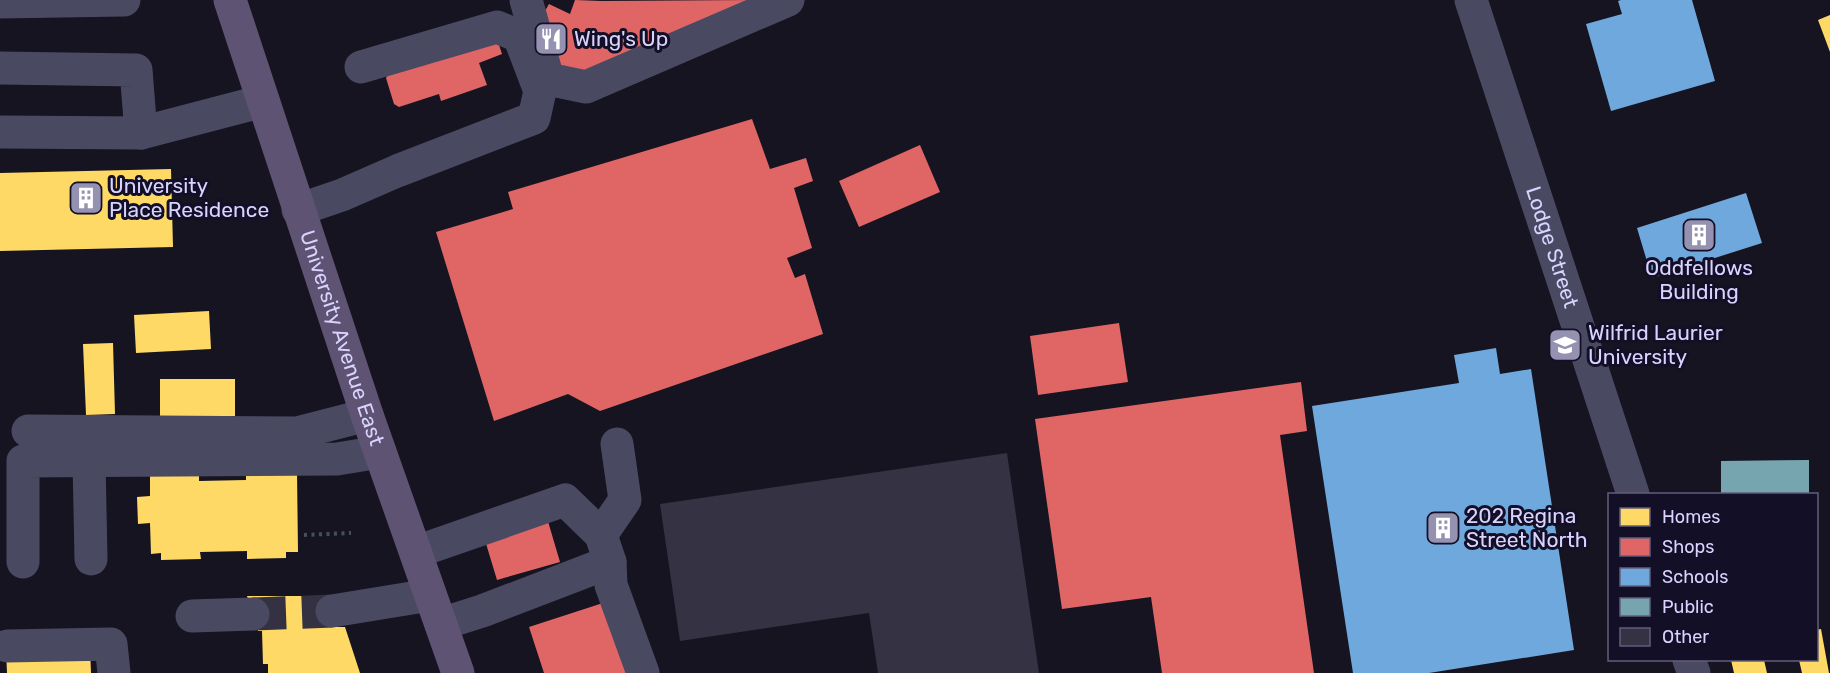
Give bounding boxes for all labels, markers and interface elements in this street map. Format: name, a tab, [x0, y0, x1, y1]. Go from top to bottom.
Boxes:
restaurant icon: Wing's Up	[533, 21, 569, 57]
place label: Wing's Up	[574, 26, 668, 51]
place label: University Place Residence	[109, 173, 269, 222]
building icon: University Place Residence	[68, 180, 104, 216]
street label: Lodge Street	[1521, 183, 1584, 311]
building icon: Oddfellows Building	[1681, 217, 1717, 253]
street label: University Avenue East	[295, 227, 390, 449]
place label: Oddfellows Building	[1645, 255, 1753, 304]
place label: Wilfrid Laurier University	[1588, 320, 1723, 369]
school or university icon: Wilfrid Laurier University	[1547, 327, 1583, 363]
legend	[1608, 493, 1818, 661]
place label: 202 Regina Street North	[1466, 503, 1588, 552]
text: Homes	[1662, 506, 1720, 528]
building icon: 202 Regina Street North	[1425, 510, 1461, 546]
text: Shops	[1662, 536, 1714, 558]
text: Schools	[1662, 566, 1728, 588]
text: Public	[1662, 596, 1714, 618]
text: Other	[1662, 626, 1709, 648]

